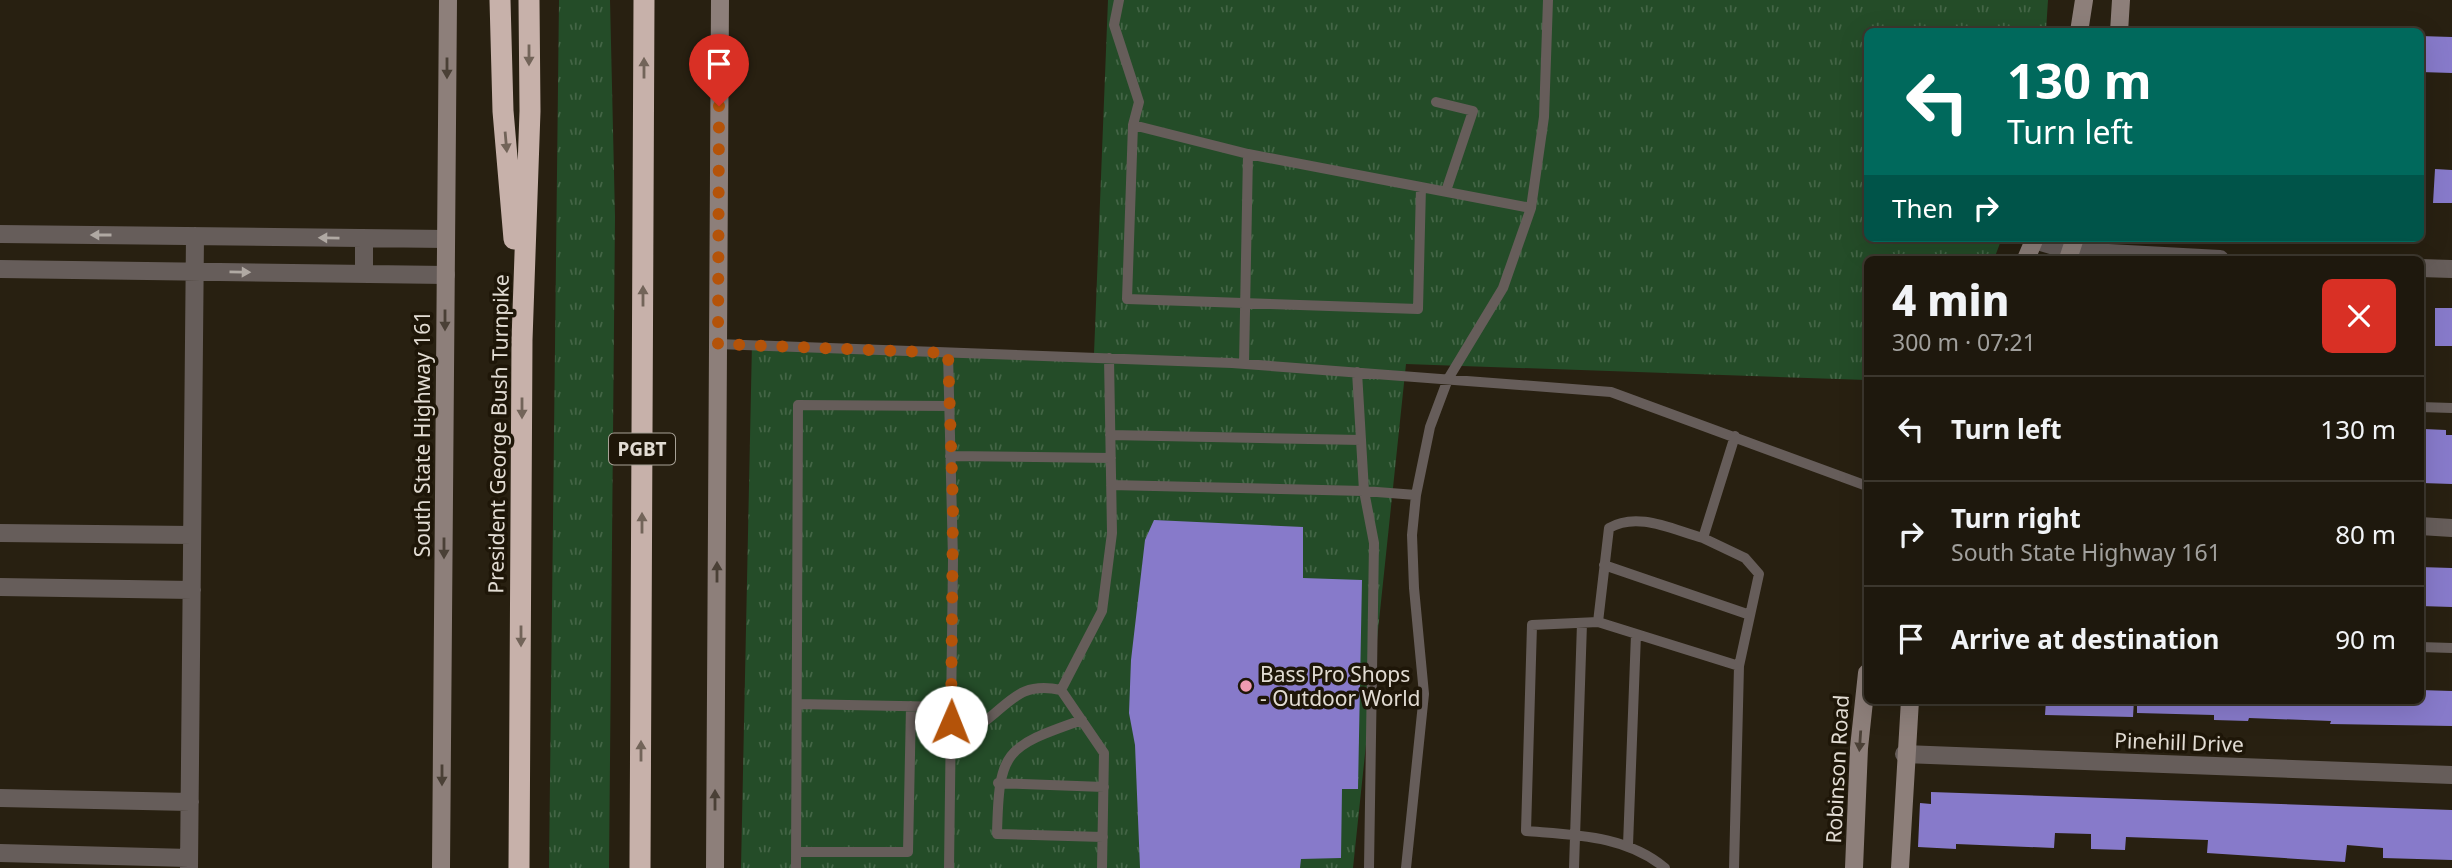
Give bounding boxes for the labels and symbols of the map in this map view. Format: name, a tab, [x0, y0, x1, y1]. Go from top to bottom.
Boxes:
pin	[689, 34, 749, 106]
one-way arrow	[524, 45, 535, 67]
one-way arrow	[442, 57, 453, 79]
one-way arrow	[638, 57, 650, 79]
one-way arrow	[501, 131, 512, 153]
one-way arrow	[90, 229, 112, 241]
one-way arrow	[318, 232, 340, 244]
one-way arrow	[229, 266, 251, 278]
street label: President George Bush Turnpike	[481, 274, 515, 594]
one-way arrow	[637, 285, 649, 307]
one-way arrow	[440, 309, 451, 331]
street label: South State Highway 161	[408, 311, 436, 557]
one-way arrow	[516, 397, 528, 419]
road number: PGBT	[609, 433, 675, 464]
one-way arrow	[636, 512, 648, 534]
one-way arrow	[438, 537, 449, 559]
one-way arrow	[711, 561, 723, 583]
one-way arrow	[515, 625, 527, 647]
place label: Bass Pro Shops - Outdoor World	[1260, 660, 1420, 712]
marker: Bass Pro Shops - Outdoor World	[1238, 678, 1254, 694]
position arrow	[914, 685, 988, 759]
street label: Robinson Road	[1819, 694, 1855, 844]
street label: Pinehill Drive	[2114, 726, 2244, 758]
one-way arrow	[1854, 730, 1865, 752]
one-way arrow	[635, 740, 647, 762]
one-way arrow	[436, 764, 448, 786]
one-way arrow	[710, 789, 721, 811]

